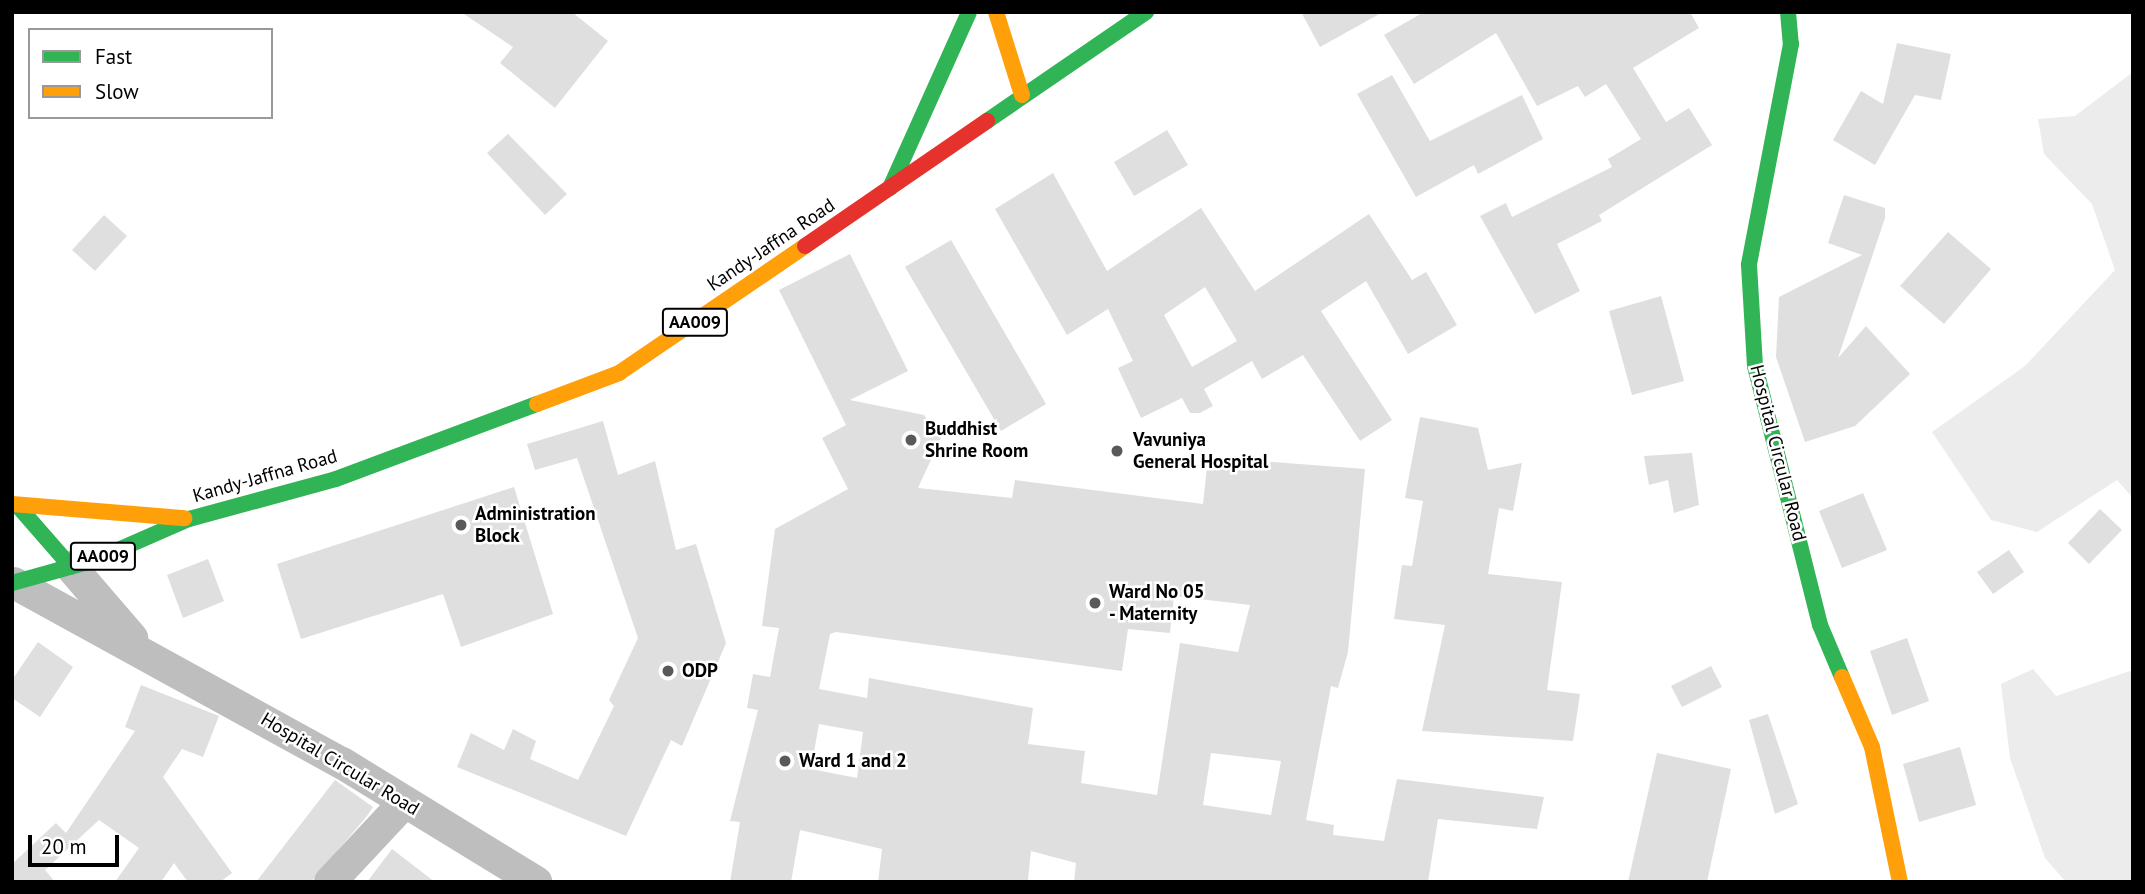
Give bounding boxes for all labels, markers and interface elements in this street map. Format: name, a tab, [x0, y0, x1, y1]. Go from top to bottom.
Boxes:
legend	[28, 28, 273, 119]
text: Fast	[95, 43, 132, 70]
text: Slow	[95, 78, 139, 105]
street label: Kandy-Jaffna Road	[703, 194, 839, 296]
road number: AA009	[662, 308, 728, 336]
street label: Hospital Circular Road	[1745, 363, 1811, 543]
place label: Buddhist Shrine Room	[925, 418, 1028, 462]
place label: Vavuniya General Hospital	[1133, 429, 1268, 473]
marker: Buddhist Shrine Room	[903, 432, 919, 448]
marker: Vavuniya General Hospital	[1107, 441, 1127, 461]
street label: Kandy-Jaffna Road	[190, 445, 340, 507]
place label: Administration Block	[475, 503, 596, 547]
marker: Administration Block	[453, 517, 469, 533]
road number: AA009	[70, 542, 136, 570]
place label: Ward No 05 - Maternity	[1109, 581, 1205, 625]
marker: Ward No 05 - Maternity	[1087, 595, 1103, 611]
place label: ODP	[682, 660, 718, 682]
marker: ODP	[660, 663, 676, 679]
street label: Hospital Circular Road	[257, 708, 423, 820]
place label: Ward 1 and 2	[799, 750, 907, 772]
marker: Ward 1 and 2	[777, 753, 793, 769]
scale bar	[32, 820, 122, 864]
text: 20 m	[41, 833, 87, 860]

